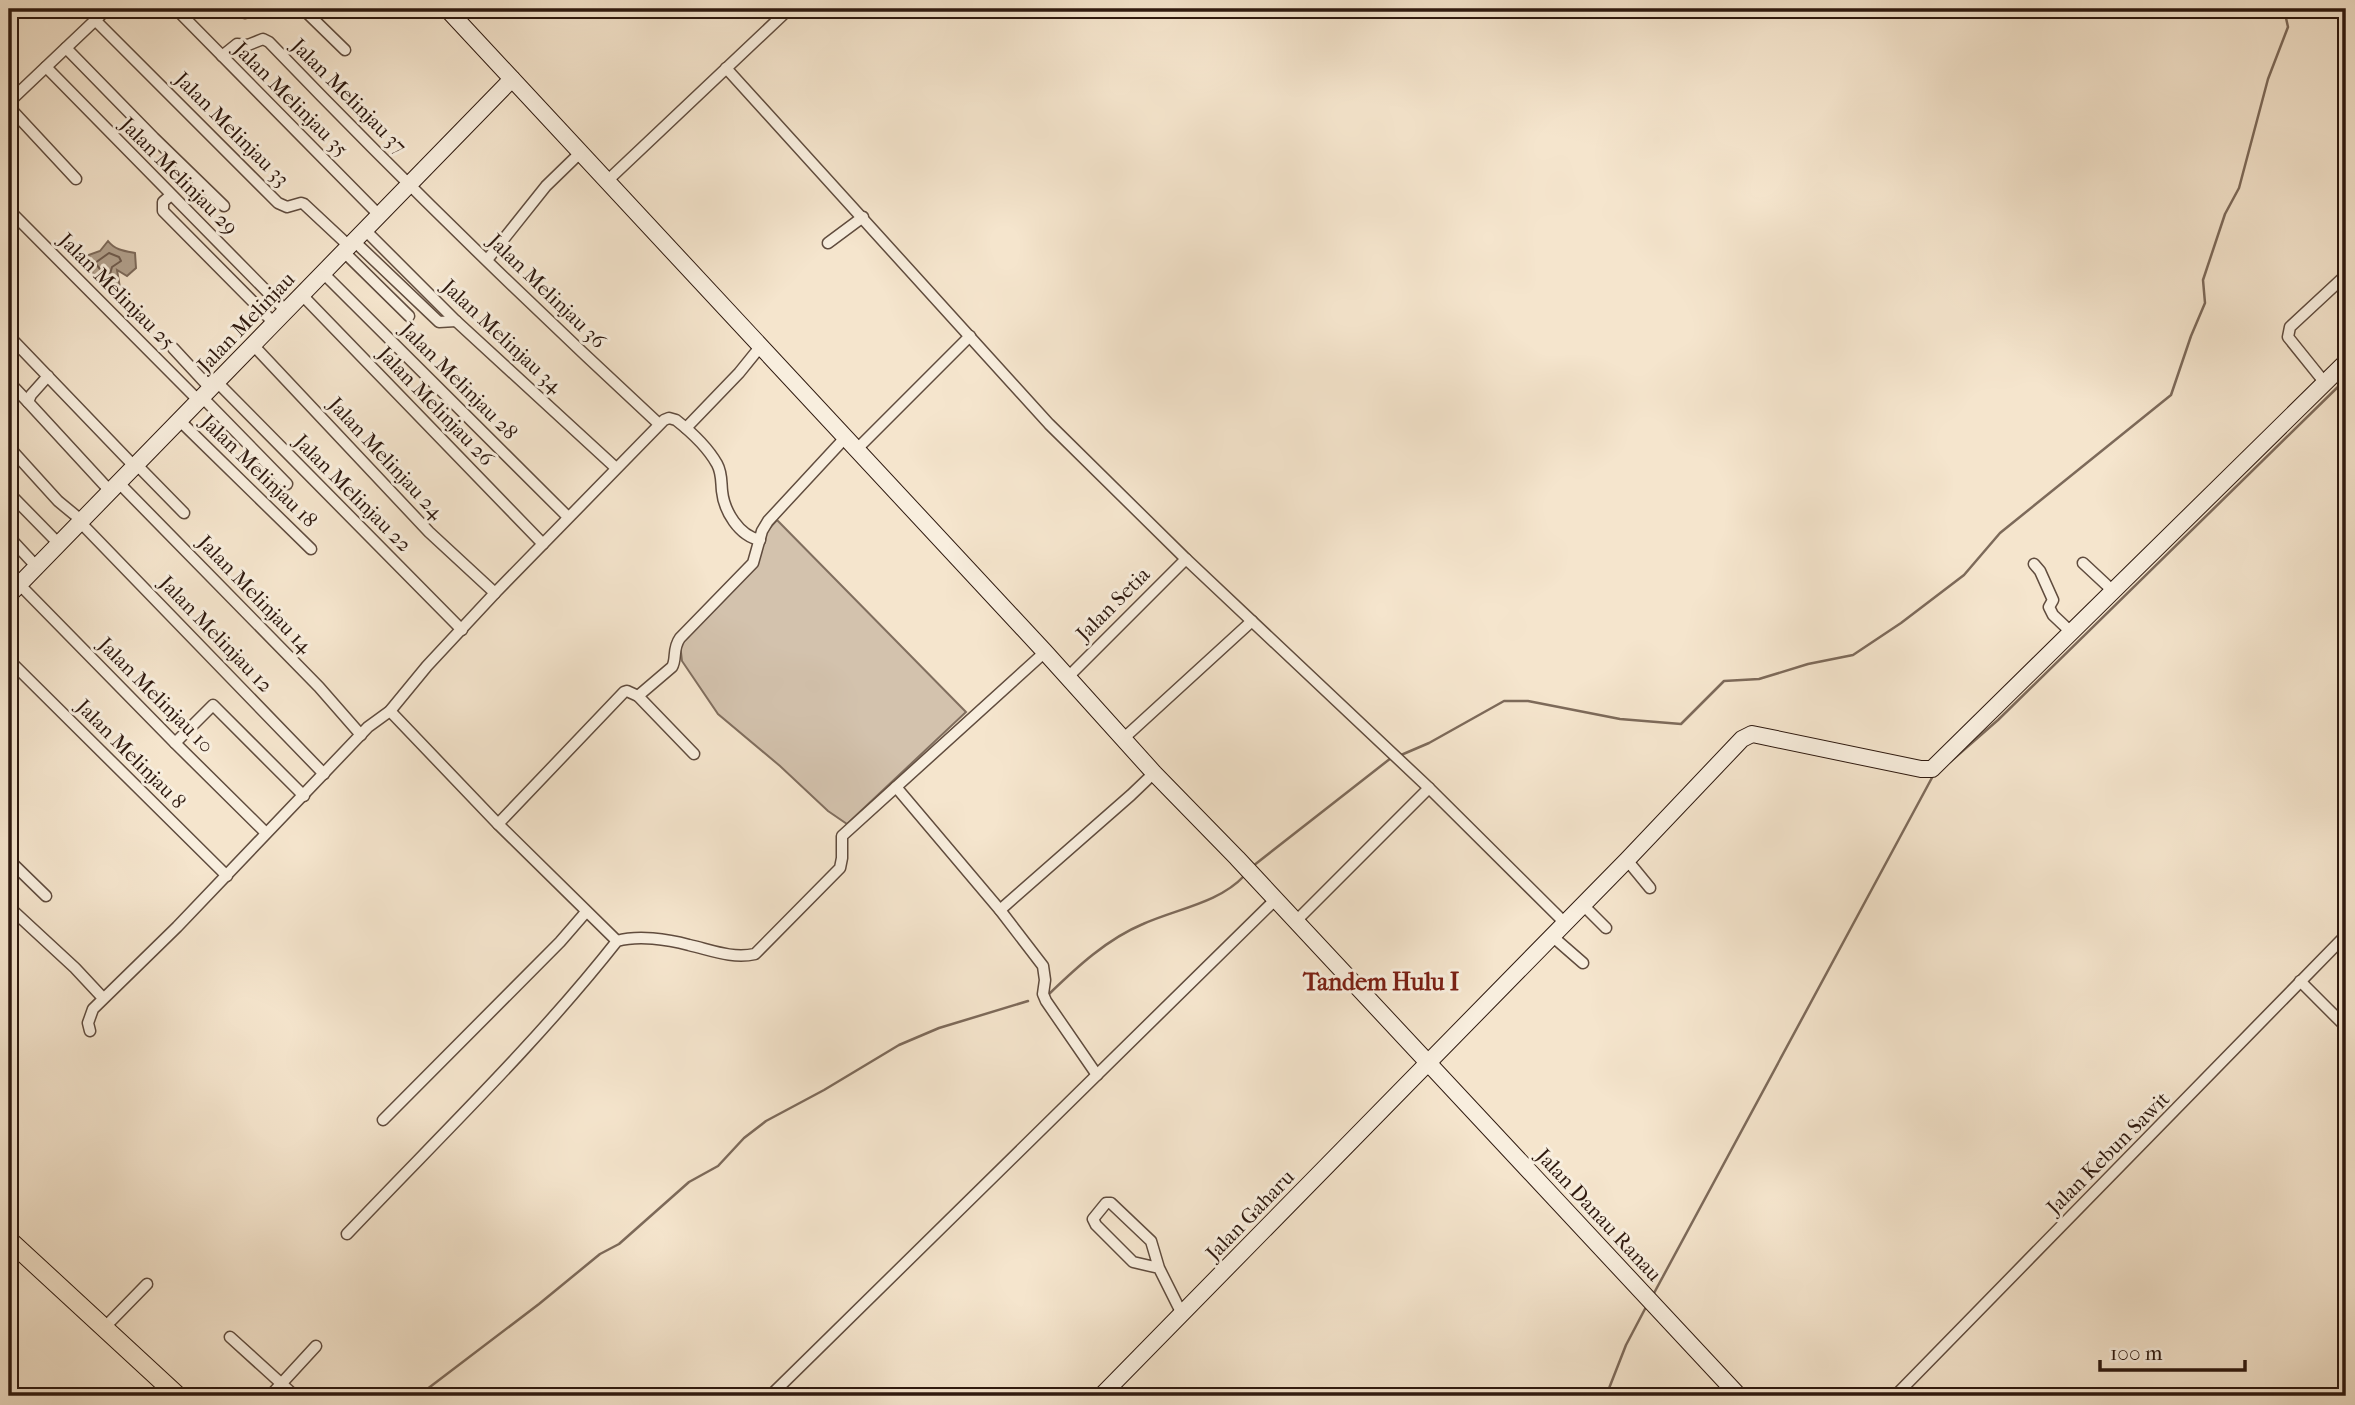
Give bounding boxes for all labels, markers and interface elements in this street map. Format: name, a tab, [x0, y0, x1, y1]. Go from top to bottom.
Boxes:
street label: Jalan Melinjau 37	[285, 32, 412, 159]
street label: Jalan Melinjau 35	[227, 35, 353, 161]
street label: Jalan Melinjau 33	[169, 66, 294, 191]
street label: Jalan Melinjau 29	[114, 111, 243, 240]
street label: Jalan Melinjau 25	[53, 227, 180, 354]
street label: Jalan Melinjau 36	[482, 227, 611, 354]
street label: Jalan Melinjau	[191, 267, 300, 378]
street label: Jalan Melinjau 34	[436, 273, 567, 398]
street label: Jalan Melinjau 28	[394, 316, 522, 444]
street label: Jalan Melinjau 26	[372, 340, 499, 471]
street label: Jalan Melinjau 24	[322, 391, 449, 524]
street label: Jalan Melinjau 18	[194, 408, 322, 533]
street label: Jalan Melinjau 22	[288, 428, 417, 557]
street label: Jalan Melinjau 14	[191, 529, 318, 658]
street label: Jalan Setia	[1070, 562, 1155, 647]
street label: Jalan Melinjau 12	[153, 569, 278, 697]
street label: Jalan Melinjau 10	[92, 631, 219, 758]
street label: Jalan Melinjau 8	[70, 693, 191, 814]
district label: Tandem Hulu I	[1302, 968, 1460, 996]
street label: Jalan Kebun Sawit	[2040, 1086, 2175, 1221]
street label: Jalan Danau Ranau	[1530, 1142, 1667, 1286]
street label: Jalan Gaharu	[1200, 1165, 1299, 1267]
scale bar	[2100, 1328, 2245, 1372]
text: 100 m	[2110, 1341, 2163, 1365]

